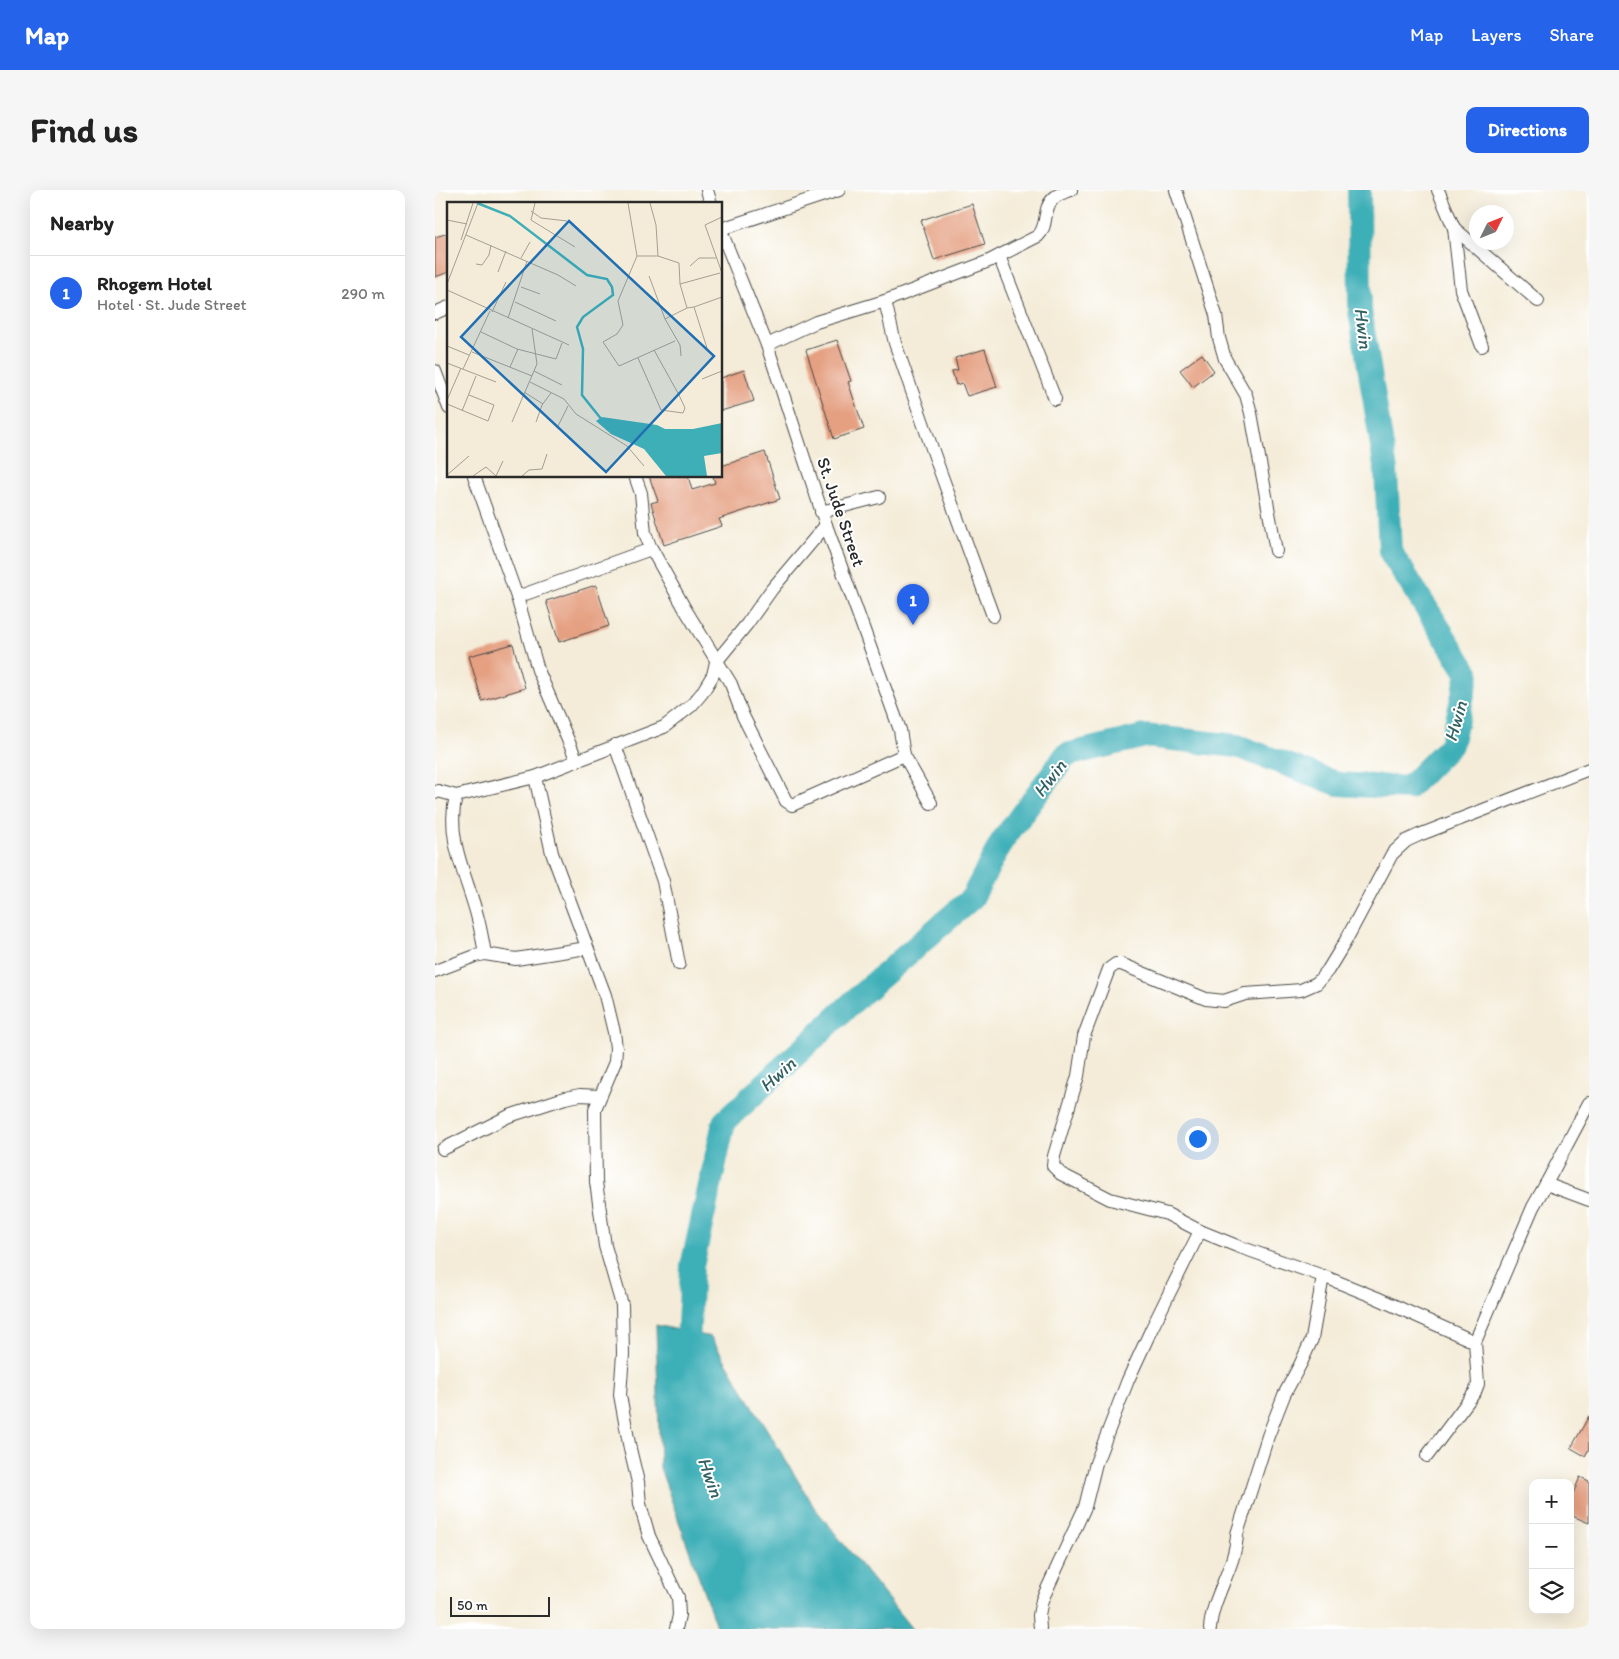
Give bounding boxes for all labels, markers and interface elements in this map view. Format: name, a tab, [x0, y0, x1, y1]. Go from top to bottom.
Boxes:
text: Map	[25, 21, 69, 50]
text: Map	[1410, 24, 1443, 46]
text: Layers	[1471, 24, 1521, 46]
text: Share	[1549, 24, 1594, 46]
button: Directions	[1466, 107, 1589, 153]
text: Find us	[30, 109, 138, 151]
inset map	[447, 202, 723, 478]
north arrow	[1469, 205, 1514, 250]
text: Nearby	[50, 210, 114, 235]
text: Rhogem Hotel	[97, 272, 212, 295]
text: 1	[62, 284, 70, 303]
text: 290 m	[341, 284, 385, 303]
text: Hotel · St. Jude Street	[97, 295, 247, 314]
water label: Hwin	[1350, 306, 1378, 351]
street label: St. Jude Street	[812, 455, 870, 570]
pin: 1	[897, 584, 929, 625]
water label: Hwin	[1439, 697, 1472, 744]
water label: Hwin	[1028, 754, 1072, 802]
water label: Hwin	[754, 1051, 801, 1097]
your location	[1185, 1126, 1211, 1152]
water label: Hwin	[693, 1454, 729, 1501]
map controls	[1529, 1479, 1574, 1614]
button: +	[1529, 1479, 1574, 1524]
button: −	[1529, 1524, 1574, 1569]
button: layers	[1529, 1569, 1574, 1614]
scale bar	[450, 1594, 550, 1617]
text: 50 m	[457, 1597, 488, 1614]

